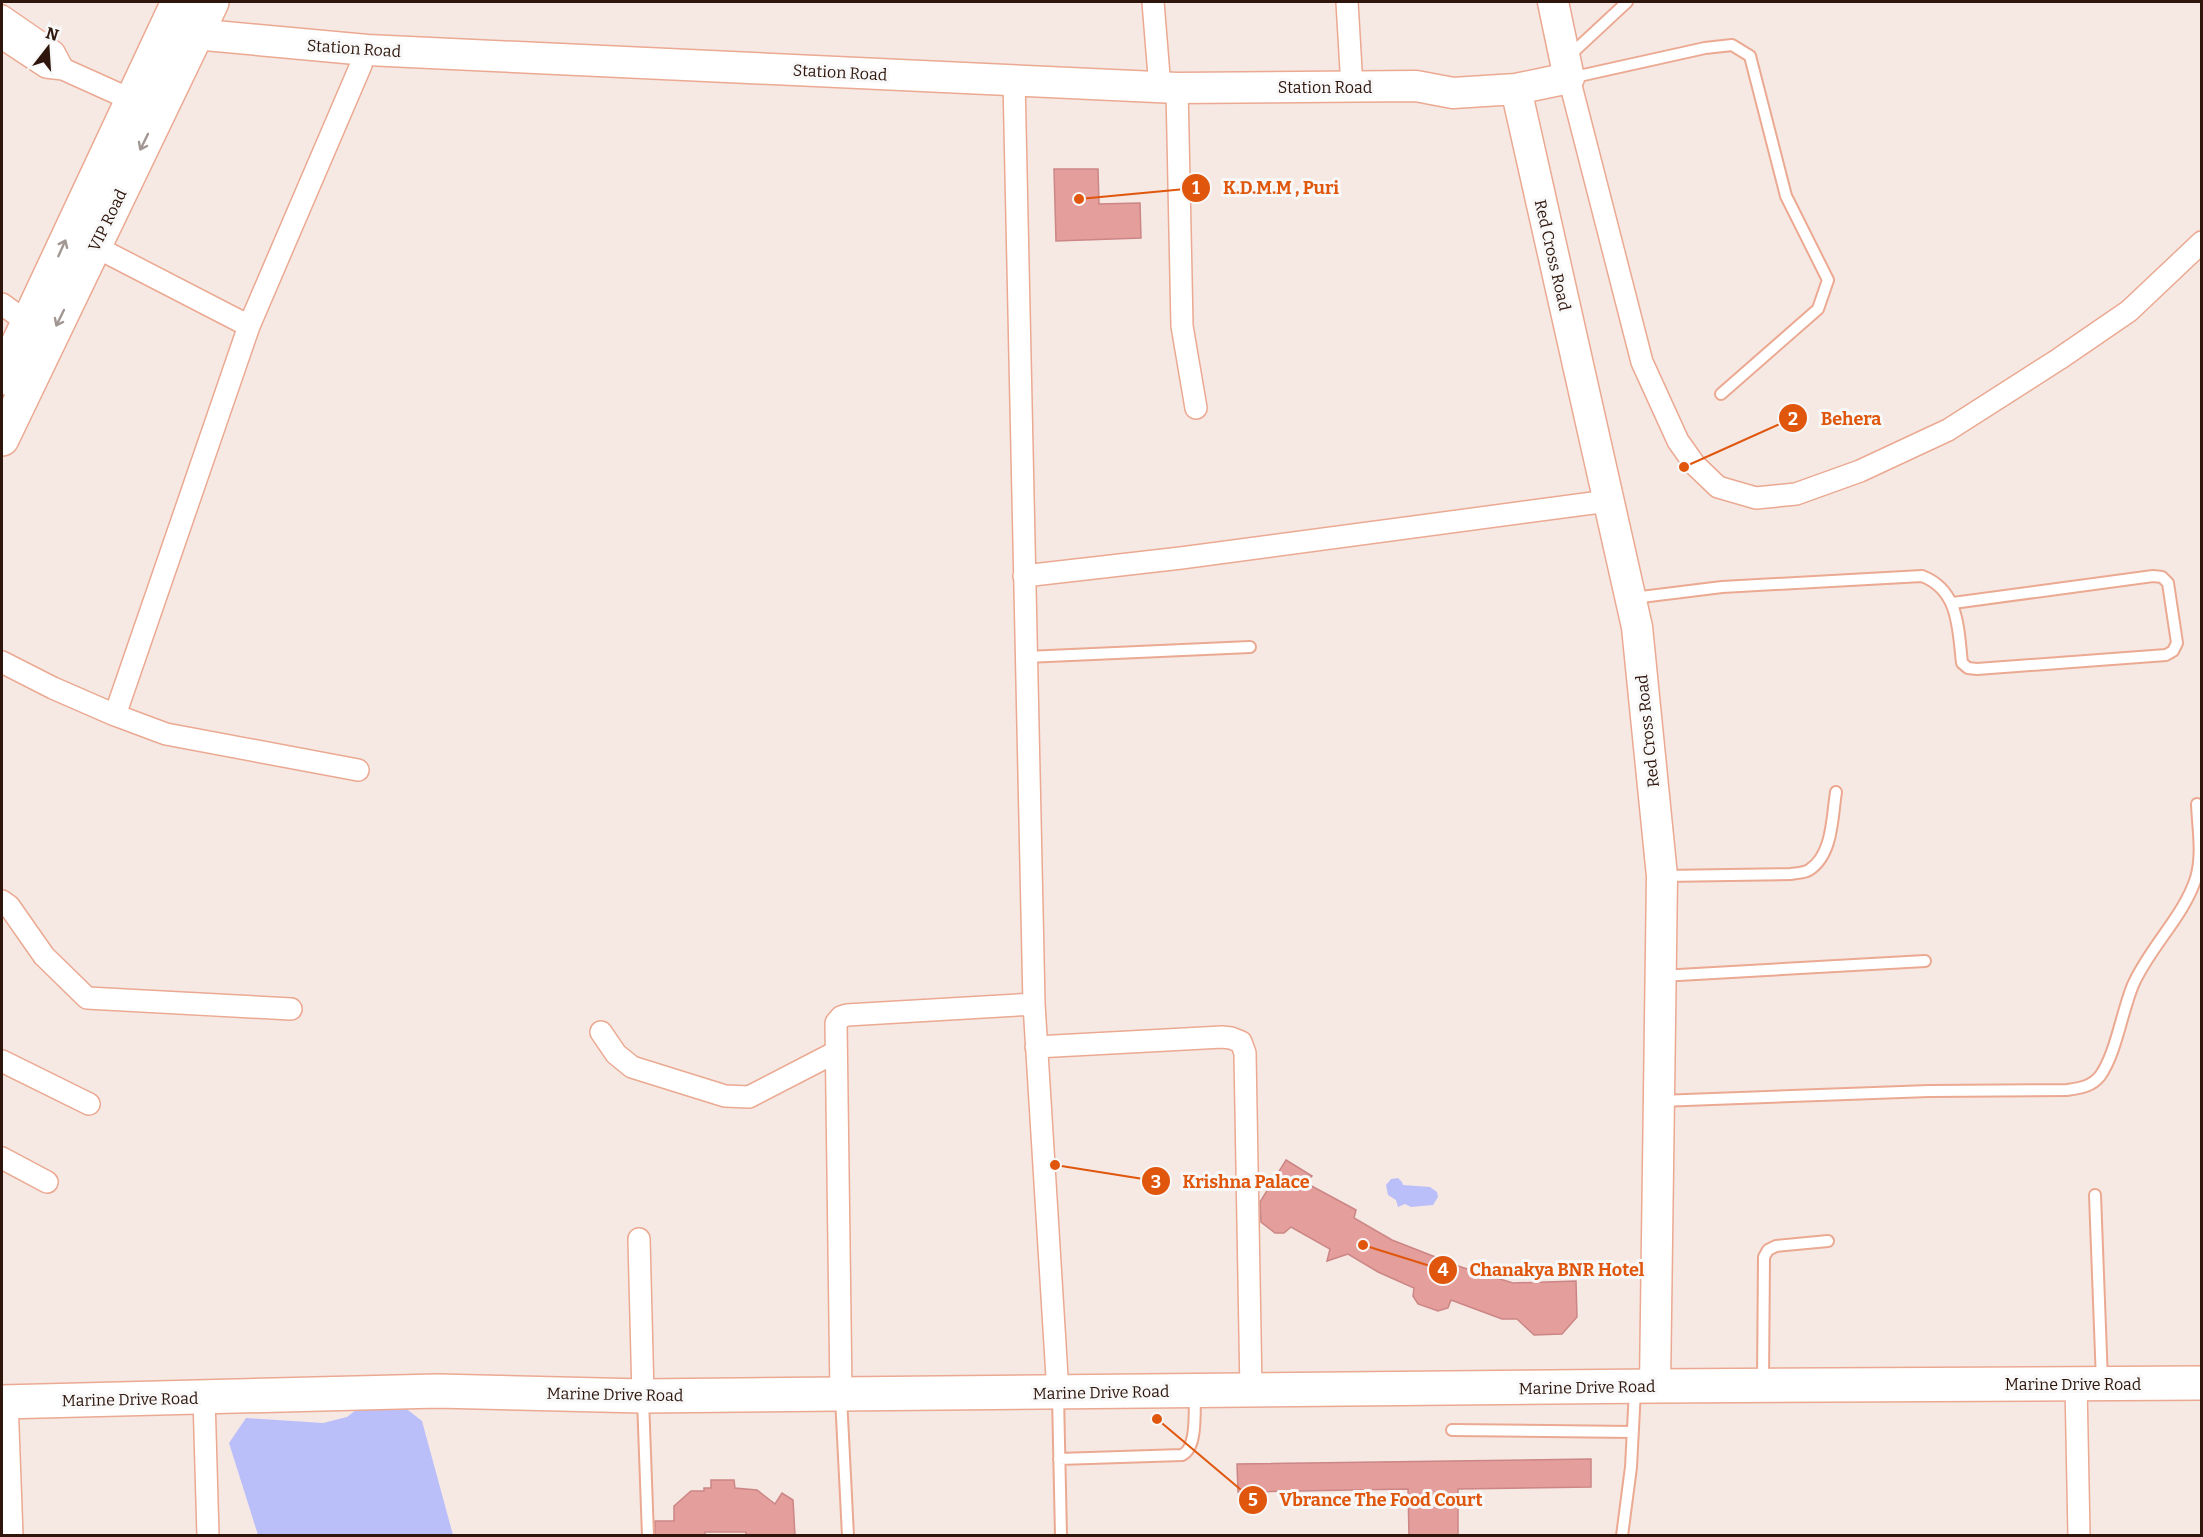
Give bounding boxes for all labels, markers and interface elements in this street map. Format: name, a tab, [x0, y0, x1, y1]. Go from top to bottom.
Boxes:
north arrow	[18, 18, 78, 78]
text: N	[44, 23, 61, 45]
street label: Station Road	[306, 36, 402, 61]
street label: Station Road	[792, 61, 888, 84]
street label: Station Road	[1278, 78, 1373, 97]
one-way arrow	[138, 133, 150, 151]
callout: K.D.M.M , Puri	[1181, 170, 1351, 206]
text: 1	[1192, 177, 1200, 199]
text: K.D.M.M , Puri	[1223, 177, 1339, 199]
street label: VIP Road	[84, 186, 131, 254]
street label: Red Cross Road	[1530, 198, 1575, 313]
one-way arrow	[56, 240, 68, 258]
one-way arrow	[53, 309, 65, 327]
callout: Behera	[1778, 400, 1893, 436]
text: 2	[1788, 408, 1798, 430]
text: Behera	[1821, 408, 1881, 430]
street label: Red Cross Road	[1632, 673, 1663, 788]
callout: Krishna Palace	[1141, 1163, 1322, 1199]
text: 3	[1151, 1171, 1161, 1193]
text: Krishna Palace	[1182, 1171, 1310, 1193]
callout: Chanakya BNR Hotel	[1428, 1252, 1657, 1288]
text: 4	[1438, 1259, 1449, 1281]
text: Chanakya BNR Hotel	[1470, 1259, 1645, 1281]
street label: Marine Drive Road	[2005, 1375, 2142, 1394]
street label: Marine Drive Road	[1518, 1377, 1656, 1398]
street label: Marine Drive Road	[1032, 1382, 1170, 1403]
street label: Marine Drive Road	[546, 1384, 684, 1405]
street label: Marine Drive Road	[61, 1389, 199, 1410]
callout: Vbrance The Food Court	[1238, 1482, 1495, 1518]
text: 5	[1248, 1489, 1258, 1511]
text: Vbrance The Food Court	[1279, 1489, 1483, 1511]

